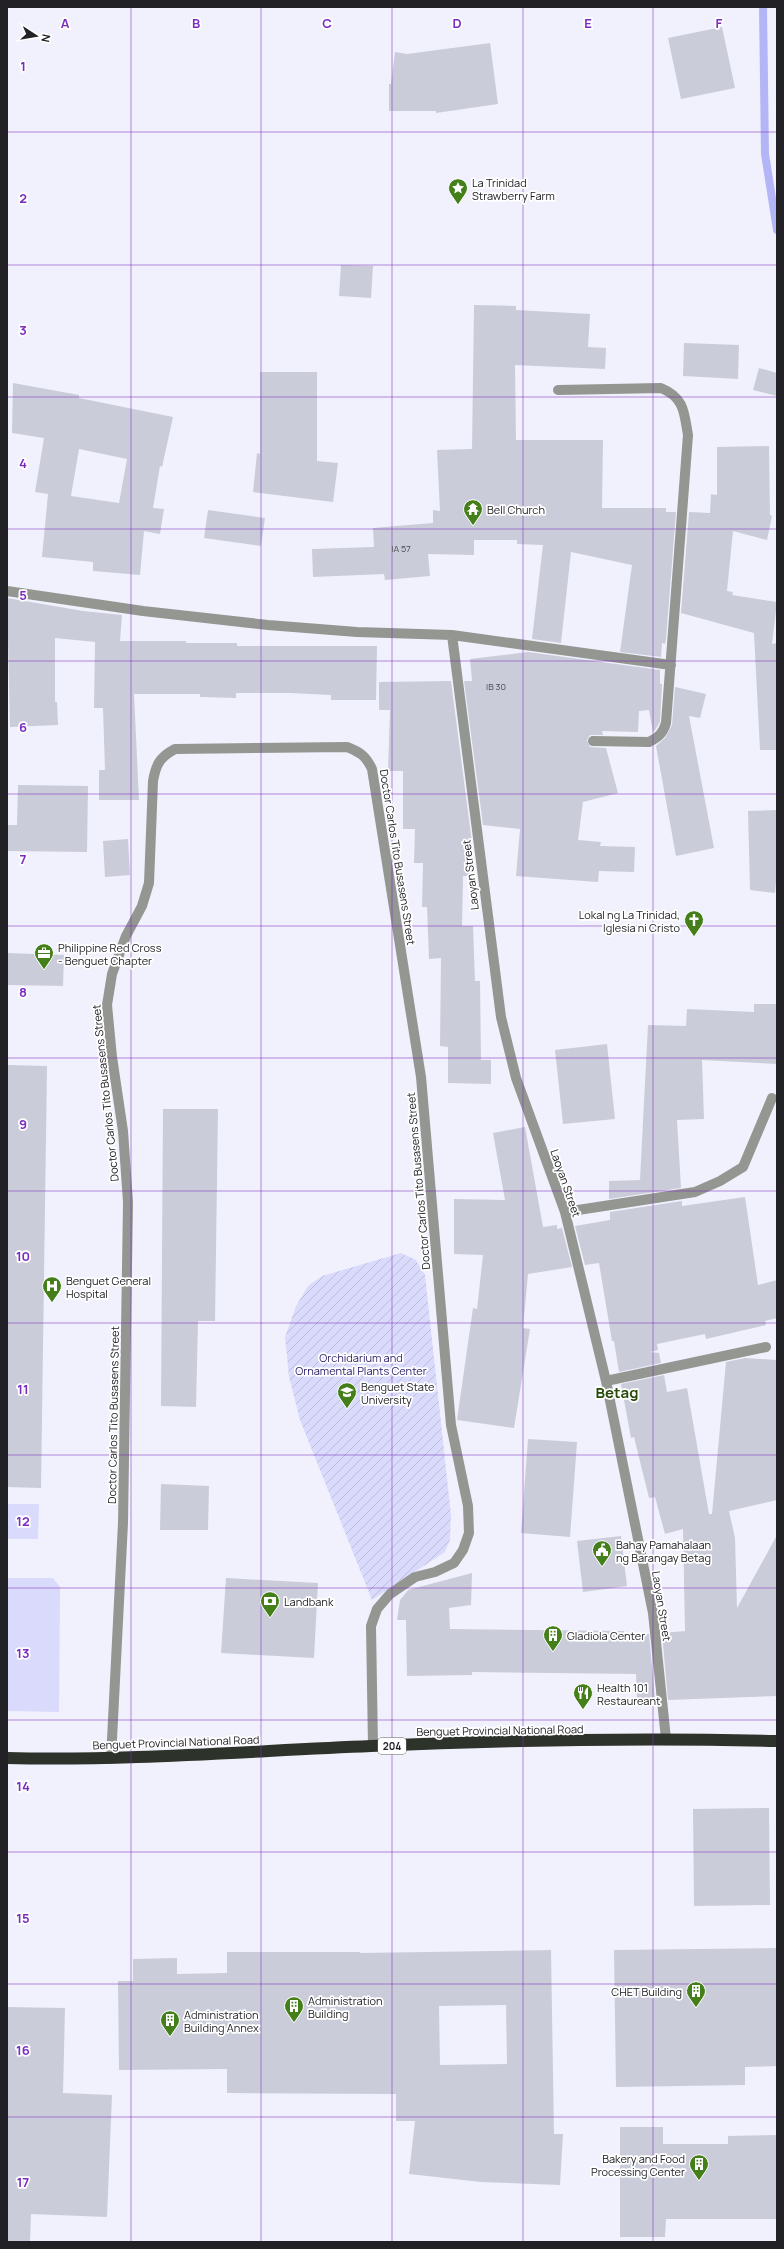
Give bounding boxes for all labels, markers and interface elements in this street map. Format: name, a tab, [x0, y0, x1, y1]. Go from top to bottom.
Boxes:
text: A	[61, 14, 70, 32]
text: B	[192, 14, 200, 32]
text: C	[322, 14, 332, 32]
text: D	[452, 14, 462, 32]
text: E	[584, 14, 592, 32]
text: F	[716, 14, 723, 32]
north arrow	[16, 16, 56, 56]
text: N	[38, 33, 54, 44]
text: 1	[20, 57, 26, 75]
place label: La Trinidad Strawberry Farm	[472, 175, 555, 203]
place icon: La Trinidad Strawberry Farm	[447, 177, 469, 205]
text: 2	[19, 189, 27, 207]
text: 3	[19, 321, 27, 339]
text: 4	[19, 454, 27, 472]
temple icon: Bell Church	[462, 498, 484, 526]
place label: Bell Church	[487, 502, 545, 517]
house number: IA 57	[391, 542, 411, 555]
text: 5	[19, 586, 27, 604]
house number: IB 30	[486, 680, 506, 693]
text: 6	[19, 718, 27, 736]
street label: Doctor Carlos Tito Busasens Street	[377, 768, 419, 946]
street label: Laoyan Street	[458, 839, 482, 911]
text: 7	[20, 850, 27, 868]
place label: Lokal ng La Trinidad, Iglesia ni Cristo	[579, 907, 680, 935]
church icon: Lokal ng La Trinidad, Iglesia ni Cristo	[683, 909, 705, 937]
place label: Philippine Red Cross - Benguet Chapter	[58, 940, 162, 968]
office icon: Philippine Red Cross - Benguet Chapter	[33, 942, 55, 970]
text: 8	[19, 983, 27, 1001]
street label: Doctor Carlos Tito Busasens Street	[88, 1004, 122, 1182]
street label: Doctor Carlos Tito Busasens Street	[403, 1092, 433, 1270]
text: 9	[19, 1115, 27, 1133]
street label: Laoyan Street	[547, 1147, 585, 1219]
text: 10	[16, 1247, 30, 1265]
place label: Benguet General Hospital	[66, 1273, 151, 1301]
hospital icon: Benguet General Hospital	[41, 1275, 63, 1303]
street label: Doctor Carlos Tito Busasens Street	[104, 1326, 122, 1504]
park label: Orchidarium and Ornamental Plants Center	[295, 1350, 427, 1378]
place label: Benguet State University	[361, 1379, 435, 1407]
text: 11	[17, 1380, 29, 1398]
school or university icon: Benguet State University	[336, 1381, 358, 1409]
district label: Betag	[596, 1382, 638, 1403]
text: 12	[16, 1512, 30, 1530]
place label: Bahay Pamahalaan ng Barangay Betag	[616, 1537, 711, 1565]
public building icon: Bahay Pamahalaan ng Barangay Betag	[591, 1539, 613, 1567]
street label: Laoyan Street	[649, 1570, 675, 1642]
bank icon: Landbank	[259, 1590, 281, 1618]
place label: Landbank	[284, 1594, 334, 1609]
building icon: Gladiola Center	[542, 1624, 564, 1652]
place label: Gladiola Center	[567, 1628, 645, 1643]
text: 13	[16, 1644, 30, 1662]
place label: Health 101 Restaureant	[597, 1680, 660, 1708]
restaurant icon: Health 101 Restaureant	[572, 1682, 594, 1710]
street label: Benguet Provincial National Road	[416, 1721, 584, 1739]
street label: Benguet Provincial National Road	[92, 1732, 260, 1752]
road number: 204	[378, 1738, 406, 1754]
text: 14	[16, 1777, 30, 1795]
text: 15	[16, 1909, 30, 1927]
building icon: CHET Building	[685, 1980, 707, 2008]
place label: CHET Building	[611, 1984, 682, 1999]
place label: Administration Building	[308, 1993, 383, 2021]
building icon: Administration Building	[283, 1995, 305, 2023]
place label: Administration Building Annex	[184, 2007, 259, 2035]
building icon: Administration Building Annex	[159, 2009, 181, 2037]
text: 16	[16, 2041, 30, 2059]
place label: Bakery and Food Processing Center	[591, 2151, 685, 2179]
building icon: Bakery and Food Processing Center	[688, 2153, 710, 2181]
text: 17	[17, 2173, 29, 2191]

